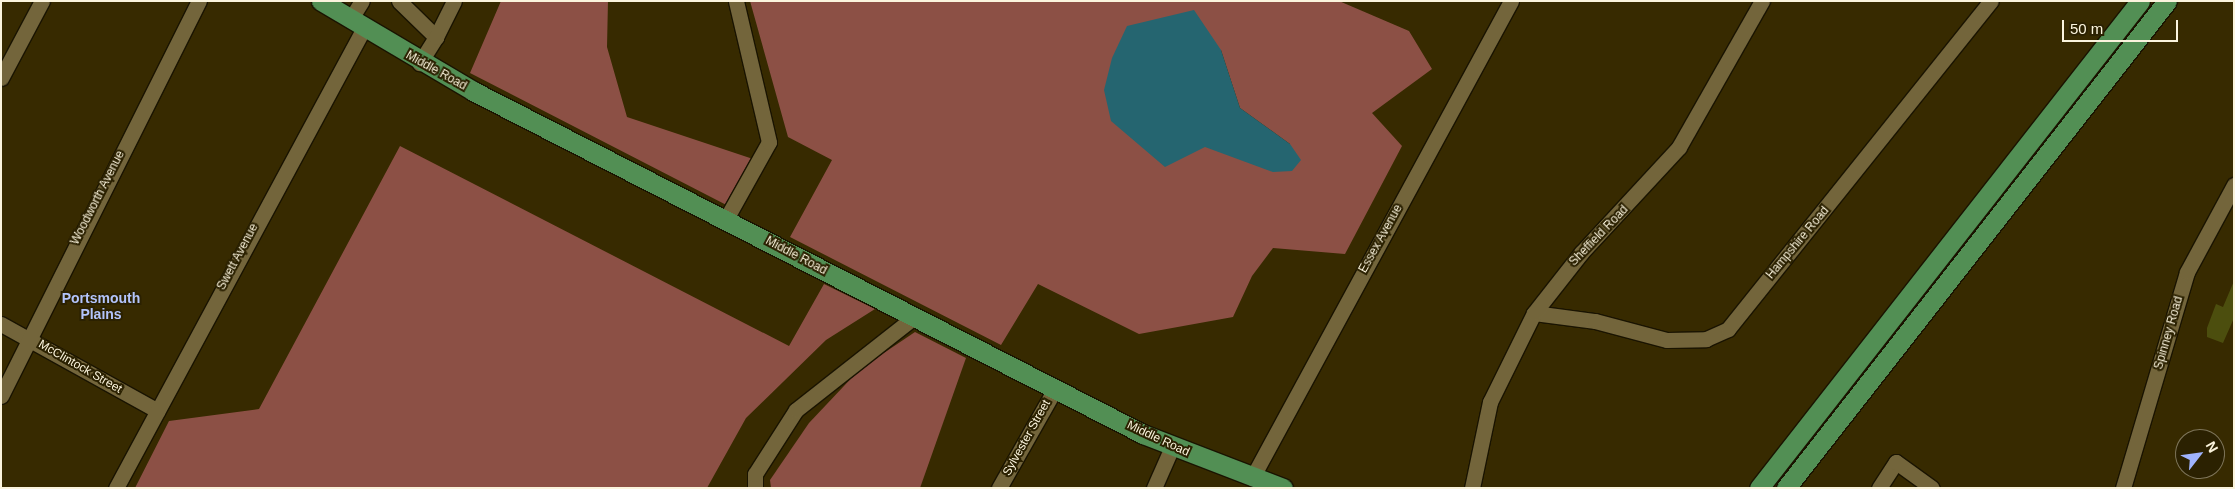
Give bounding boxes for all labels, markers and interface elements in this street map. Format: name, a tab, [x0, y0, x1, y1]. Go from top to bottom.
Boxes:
scale bar	[2065, 10, 2181, 42]
text: 50 m	[2070, 20, 2103, 37]
street label: Middle Road	[403, 48, 469, 94]
street label: Woodworth Avenue	[68, 148, 128, 248]
street label: Essex Avenue	[1356, 202, 1406, 276]
street label: Sheffield Road	[1567, 203, 1631, 269]
street label: Hampshire Road	[1764, 204, 1832, 282]
street label: Swett Avenue	[214, 221, 262, 293]
street label: Middle Road	[763, 234, 829, 278]
district label: Portsmouth Plains	[62, 290, 140, 322]
street label: Spinney Road	[2152, 295, 2186, 371]
street label: McClintock Street	[36, 337, 124, 397]
street label: Sylvester Street	[1000, 397, 1054, 479]
street label: Middle Road	[1124, 418, 1192, 460]
north arrow	[2175, 429, 2225, 479]
text: N	[2203, 439, 2222, 455]

